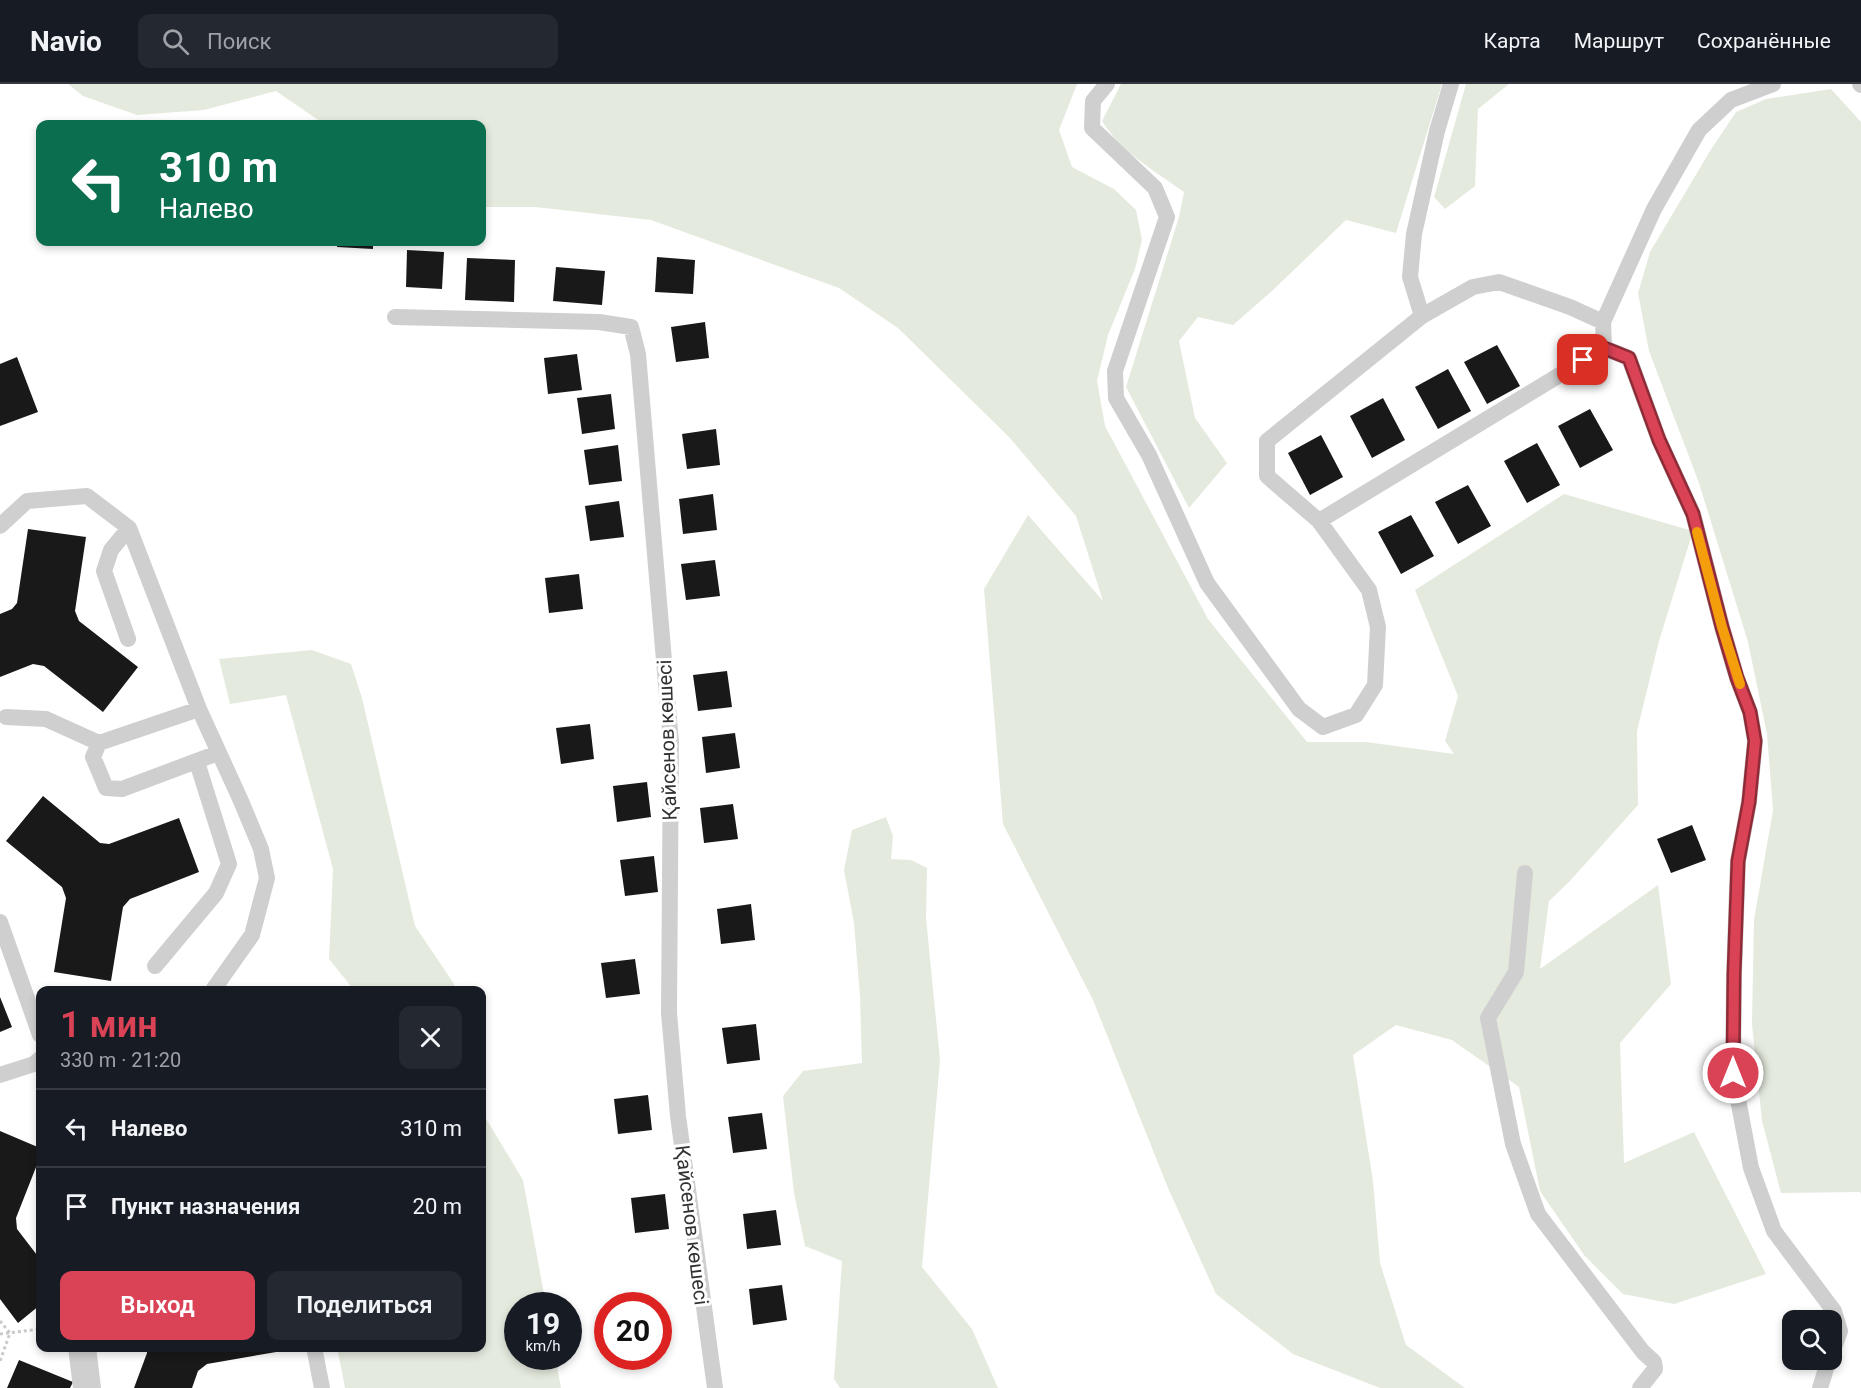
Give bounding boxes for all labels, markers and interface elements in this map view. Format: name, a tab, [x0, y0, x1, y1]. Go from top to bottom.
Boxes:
search box	[138, 14, 558, 68]
text: Navio	[30, 25, 102, 58]
icon: search	[159, 25, 192, 58]
text: Поиск	[207, 29, 271, 54]
text: Карта	[1484, 29, 1541, 53]
text: Маршрут	[1574, 29, 1664, 53]
text: Сохранённые	[1697, 29, 1831, 53]
text: 310 m	[159, 143, 278, 192]
icon: left	[60, 144, 138, 222]
text: Налево	[159, 193, 254, 225]
pin	[1557, 334, 1608, 385]
icon: arrive	[1566, 343, 1599, 376]
street label: Қайсенов көшесі	[652, 659, 682, 821]
text: 1 мин	[60, 1004, 158, 1046]
button: close	[399, 1006, 462, 1069]
position arrow	[1701, 1041, 1765, 1105]
text: 330 m · 21:20	[60, 1048, 181, 1072]
icon: left	[60, 1112, 93, 1145]
text: Налево	[111, 1116, 188, 1141]
text: 310 m	[400, 1116, 462, 1141]
street label: Қайсенов көшесі	[670, 1144, 714, 1306]
icon: arrive	[60, 1190, 93, 1223]
text: Пункт назначения	[111, 1194, 300, 1219]
text: 20 m	[413, 1194, 462, 1219]
button: Выход	[60, 1271, 255, 1340]
button: Поделиться	[267, 1271, 462, 1340]
speed limit sign: 20	[594, 1292, 672, 1370]
text: 19	[526, 1306, 560, 1341]
map controls	[1782, 1310, 1842, 1370]
button: search	[1782, 1310, 1842, 1370]
text: km/h	[525, 1337, 561, 1355]

